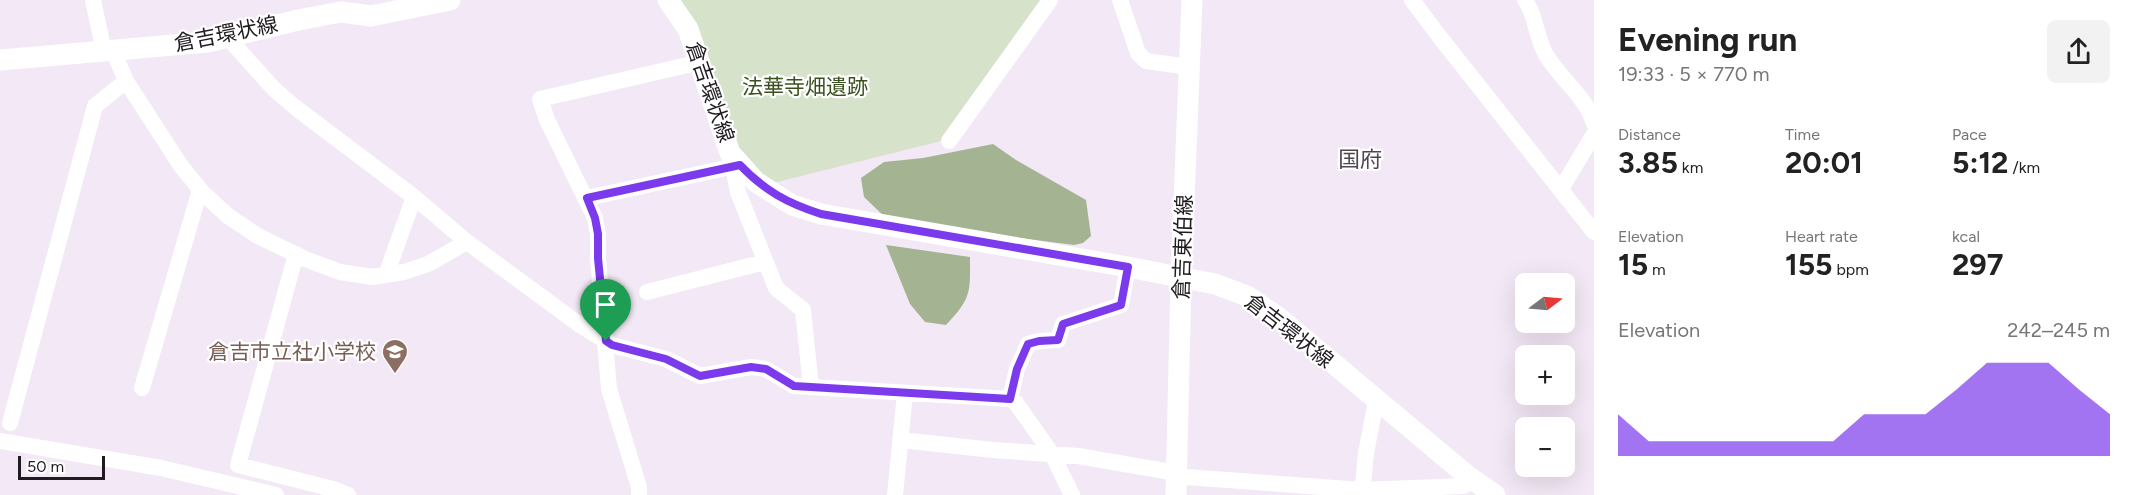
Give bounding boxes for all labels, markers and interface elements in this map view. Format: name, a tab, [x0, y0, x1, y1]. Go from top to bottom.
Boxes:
street label: 倉吉環状線	[172, 11, 280, 56]
text: Evening run	[1618, 20, 1797, 59]
button: share	[2047, 20, 2110, 83]
street label: 倉吉環状線	[682, 38, 739, 146]
text: 19:33 · 5 × 770 m	[1618, 62, 1769, 86]
park label: 法華寺畑遺跡	[742, 74, 868, 99]
text: Distance	[1618, 125, 1681, 144]
text: Time	[1785, 125, 1820, 144]
text: Pace	[1952, 125, 1987, 144]
text: 3.85	[1618, 144, 1678, 181]
text: 20:01	[1785, 144, 1863, 181]
text: 5:12	[1952, 144, 2009, 181]
district label: 国府	[1338, 146, 1382, 173]
text: km	[1678, 158, 1703, 177]
text: /km	[2009, 158, 2040, 177]
street label: 倉吉東伯線	[1168, 194, 1197, 300]
text: Elevation	[1618, 227, 1684, 246]
text: Heart rate	[1785, 227, 1858, 246]
text: kcal	[1952, 227, 1980, 246]
text: 15	[1618, 246, 1648, 283]
text: 155	[1785, 246, 1833, 283]
text: 297	[1952, 246, 2003, 283]
text: m	[1648, 260, 1666, 279]
text: bpm	[1833, 260, 1869, 279]
north arrow	[1515, 273, 1575, 333]
map controls	[1515, 273, 1575, 477]
pin	[580, 279, 631, 341]
icon: arrive	[589, 288, 622, 321]
street label: 倉吉環状線	[1240, 288, 1338, 373]
text: Elevation	[1618, 318, 1700, 342]
text: 242–245 m	[2007, 318, 2110, 342]
school or university icon: 倉吉市立社小学校	[380, 337, 410, 375]
place label: 倉吉市立社小学校	[208, 339, 376, 364]
button: +	[1515, 345, 1575, 405]
button: −	[1515, 417, 1575, 477]
scale bar	[18, 453, 105, 480]
text: 50 m	[27, 457, 64, 476]

